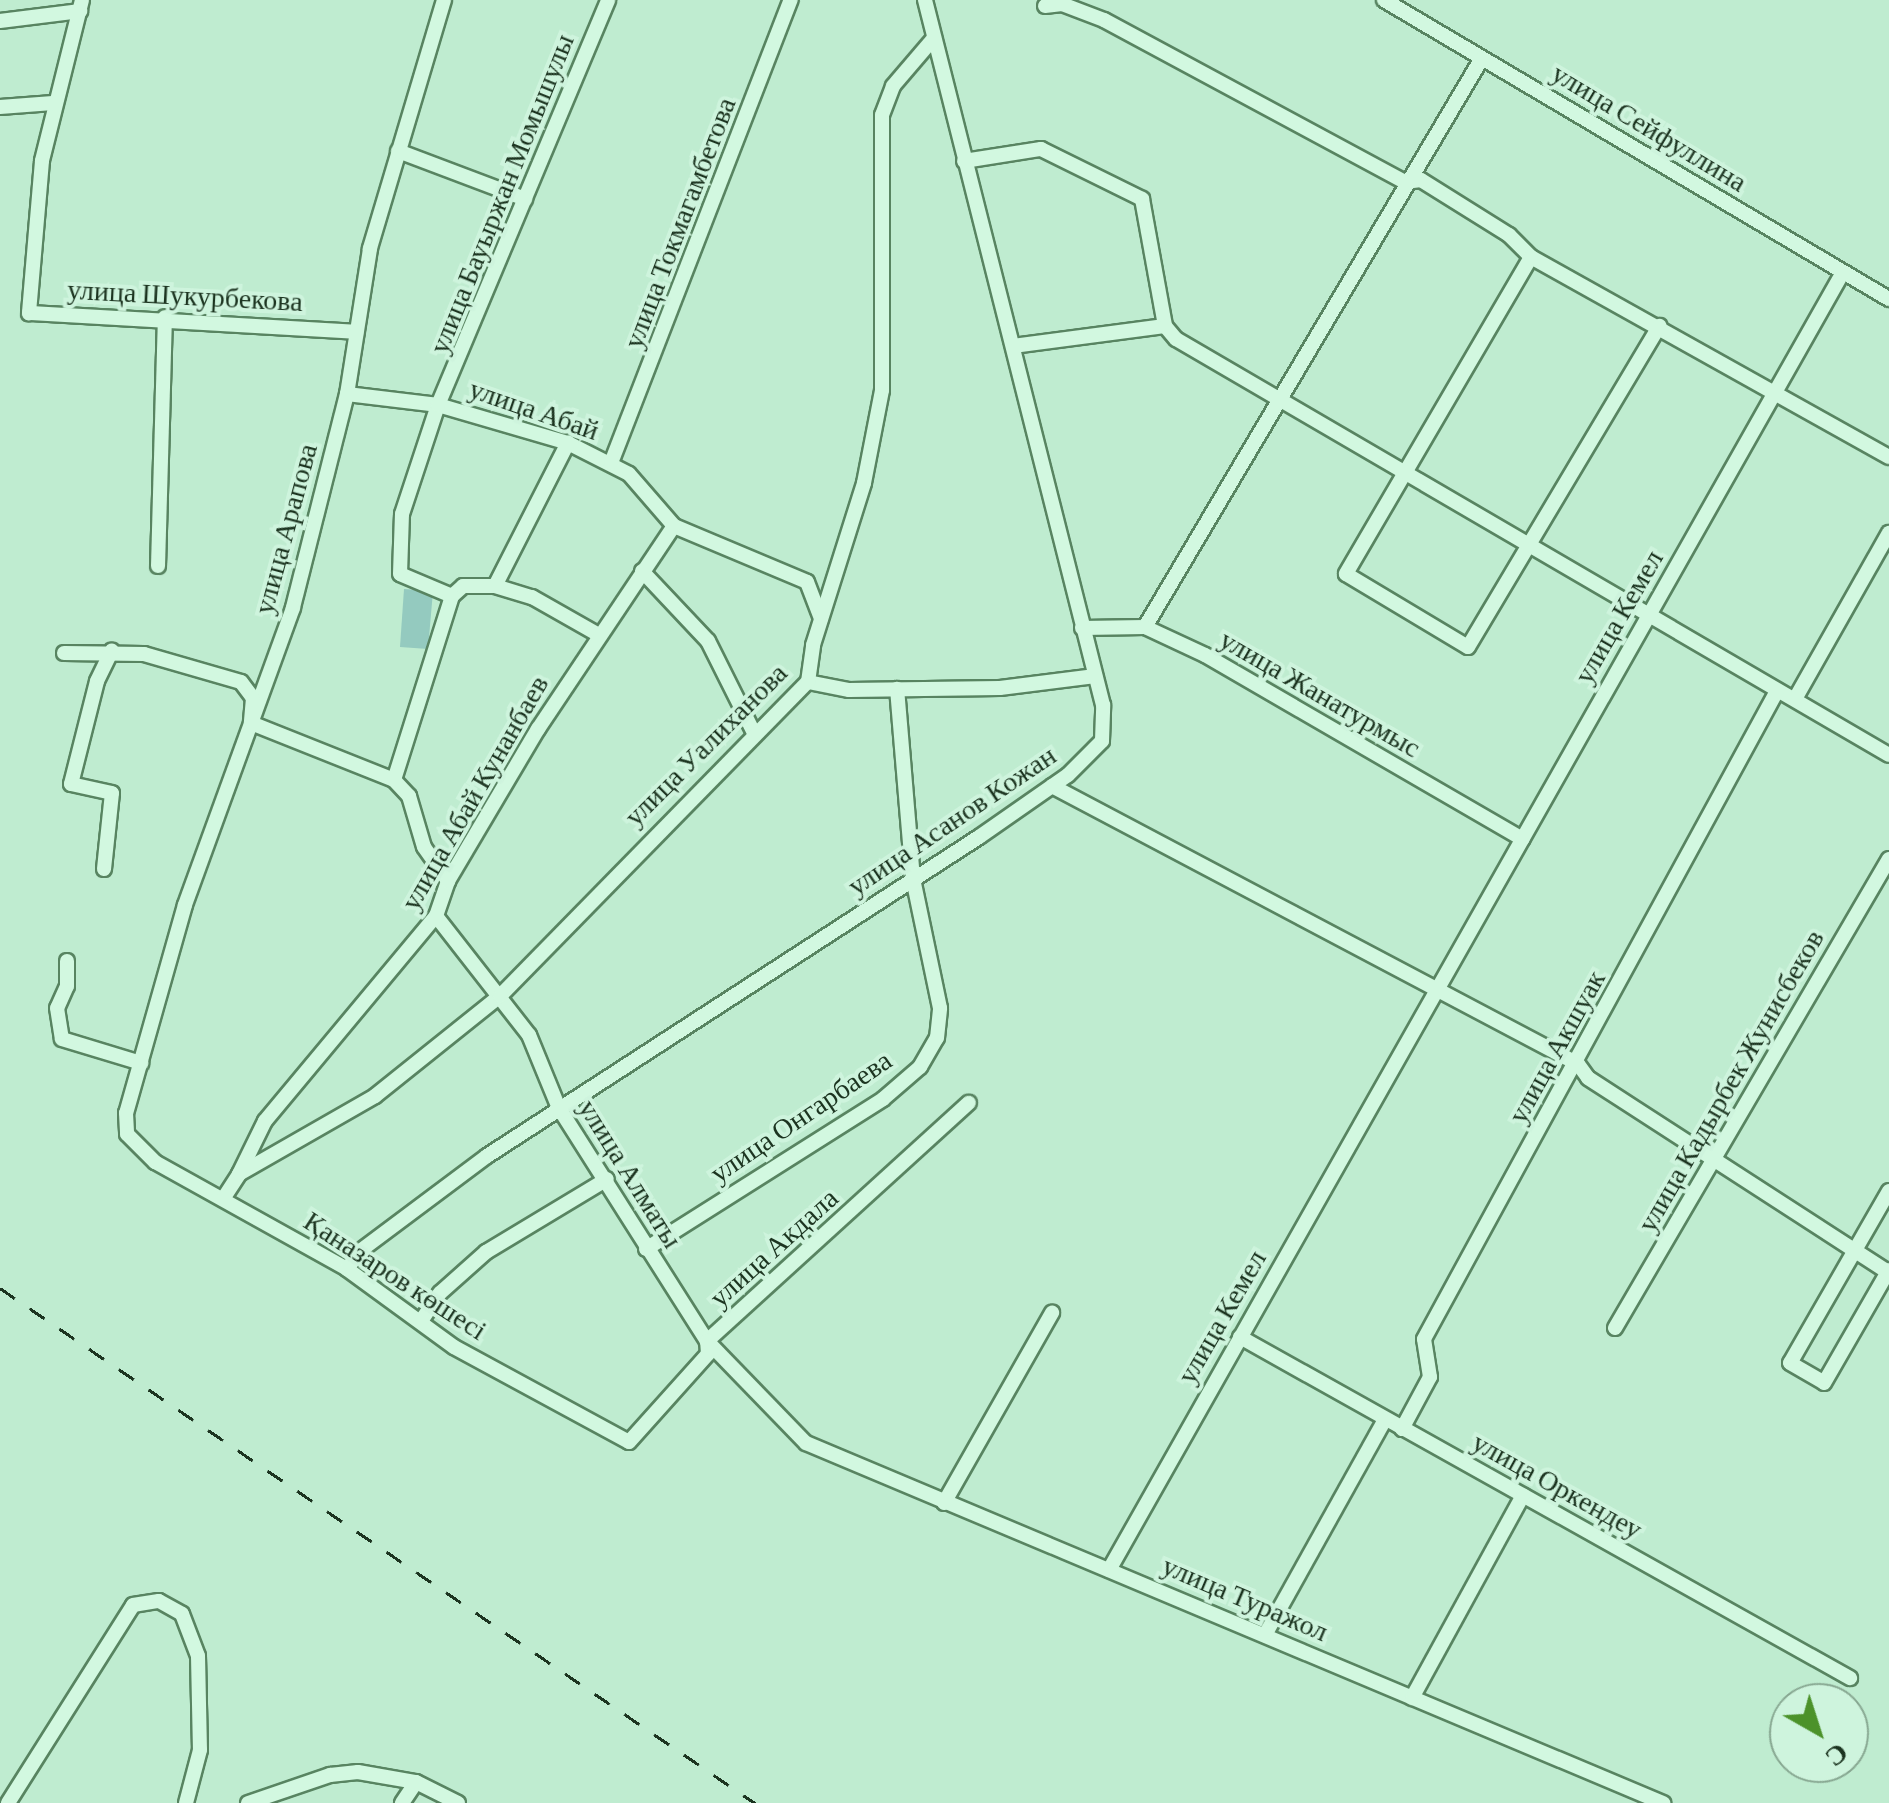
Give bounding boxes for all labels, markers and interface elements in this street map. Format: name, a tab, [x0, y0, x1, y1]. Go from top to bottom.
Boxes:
street label: улица Бауыржан Момышулы	[422, 29, 582, 359]
street label: улица Сейфуллина	[1545, 57, 1753, 199]
street label: улица Токмагамбетова	[617, 93, 743, 353]
street label: улица Шукурбекова	[66, 273, 304, 319]
street label: улица Абай	[465, 372, 603, 448]
street label: улица Арапова	[247, 440, 325, 618]
street label: улица Кемел	[1567, 544, 1671, 690]
street label: улица Жанатурмыс	[1214, 623, 1426, 765]
street label: улица Уалиханова	[618, 657, 794, 833]
street label: улица Абай Кунанбаев	[394, 670, 556, 916]
street label: улица Асанов Кожан	[842, 739, 1062, 903]
street label: улица Кадырбек Жунисбеков	[1631, 924, 1831, 1238]
street label: улица Акшуак	[1501, 965, 1613, 1129]
street label: улица Онгарбаева	[704, 1044, 898, 1190]
street label: улица Алматы	[571, 1093, 689, 1255]
street label: улица Акдала	[703, 1181, 845, 1315]
street label: Қаназаров көшесі	[297, 1204, 493, 1348]
street label: улица Кемел	[1170, 1244, 1274, 1390]
street label: улица Оркендеу	[1466, 1426, 1648, 1546]
street label: улица Туражол	[1157, 1549, 1333, 1649]
north arrow	[1769, 1683, 1869, 1783]
text: С	[1819, 1737, 1855, 1774]

